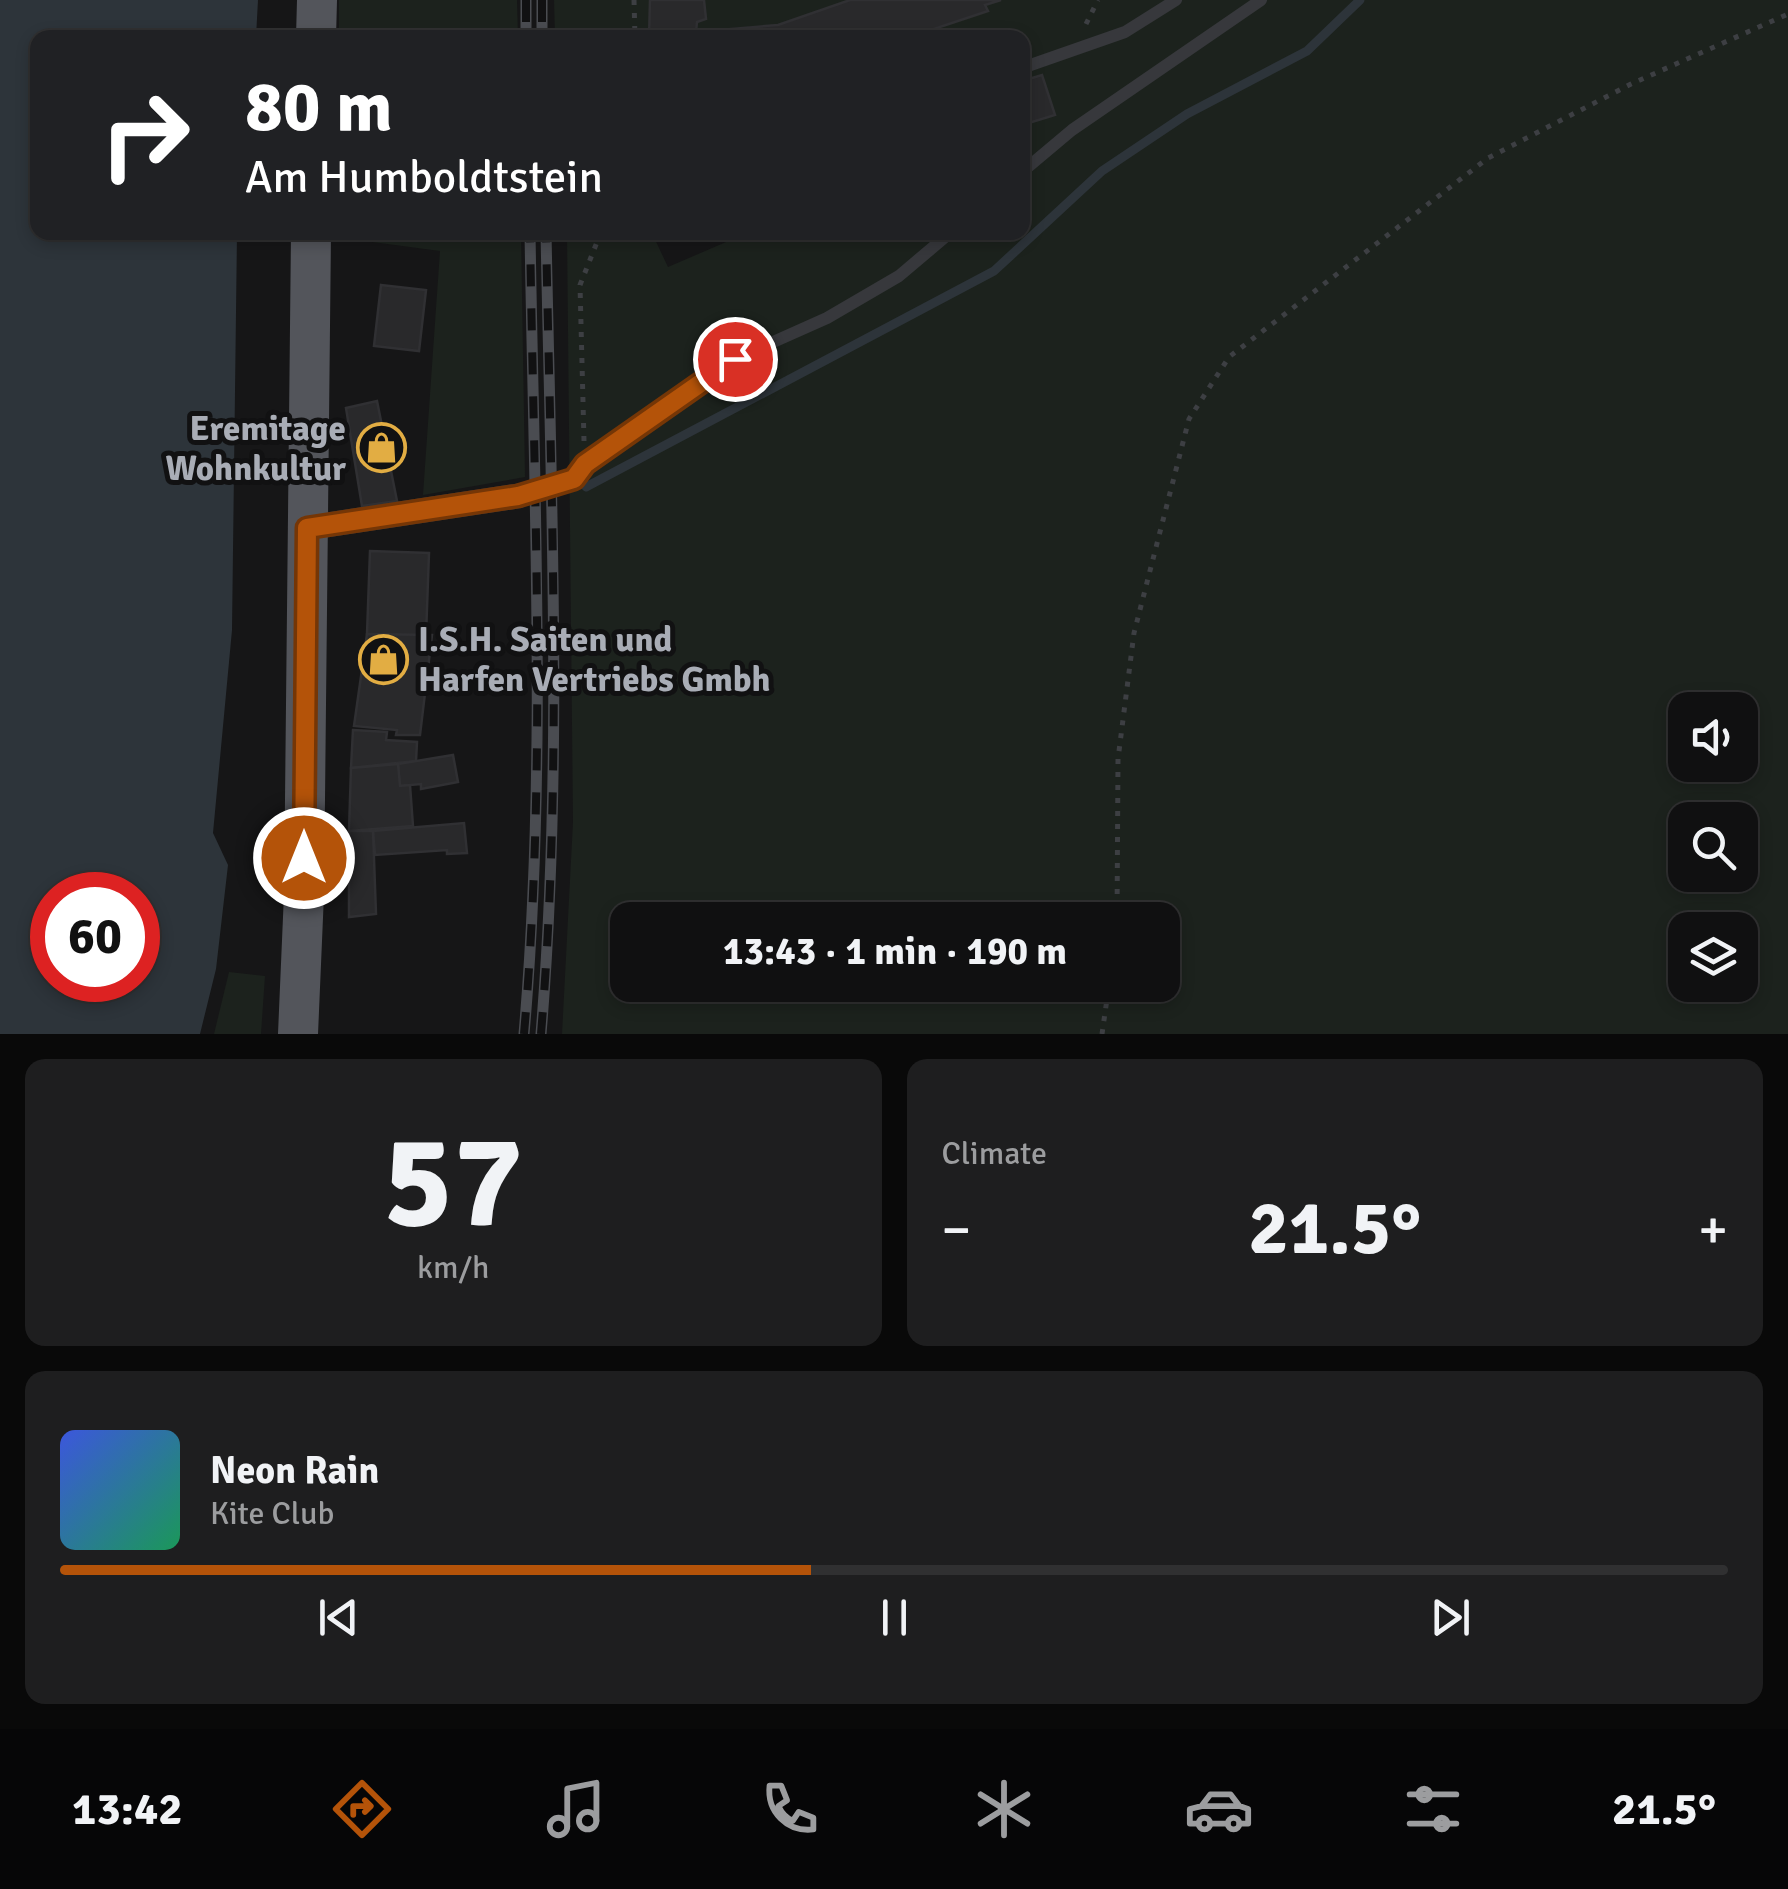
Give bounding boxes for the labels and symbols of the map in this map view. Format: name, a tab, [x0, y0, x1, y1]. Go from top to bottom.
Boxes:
pin	[693, 317, 778, 402]
place label: Eremitage Wohnkultur	[166, 407, 346, 490]
shop icon: Eremitage Wohnkultur	[355, 422, 407, 474]
place label: I.S.H. Saiten und Harfen Vertriebs Gmbh	[418, 618, 770, 701]
shop icon: I.S.H. Saiten und Harfen Vertriebs Gmbh	[357, 633, 409, 685]
position arrow	[252, 806, 356, 910]
speed limit sign: 60	[30, 872, 160, 1002]

